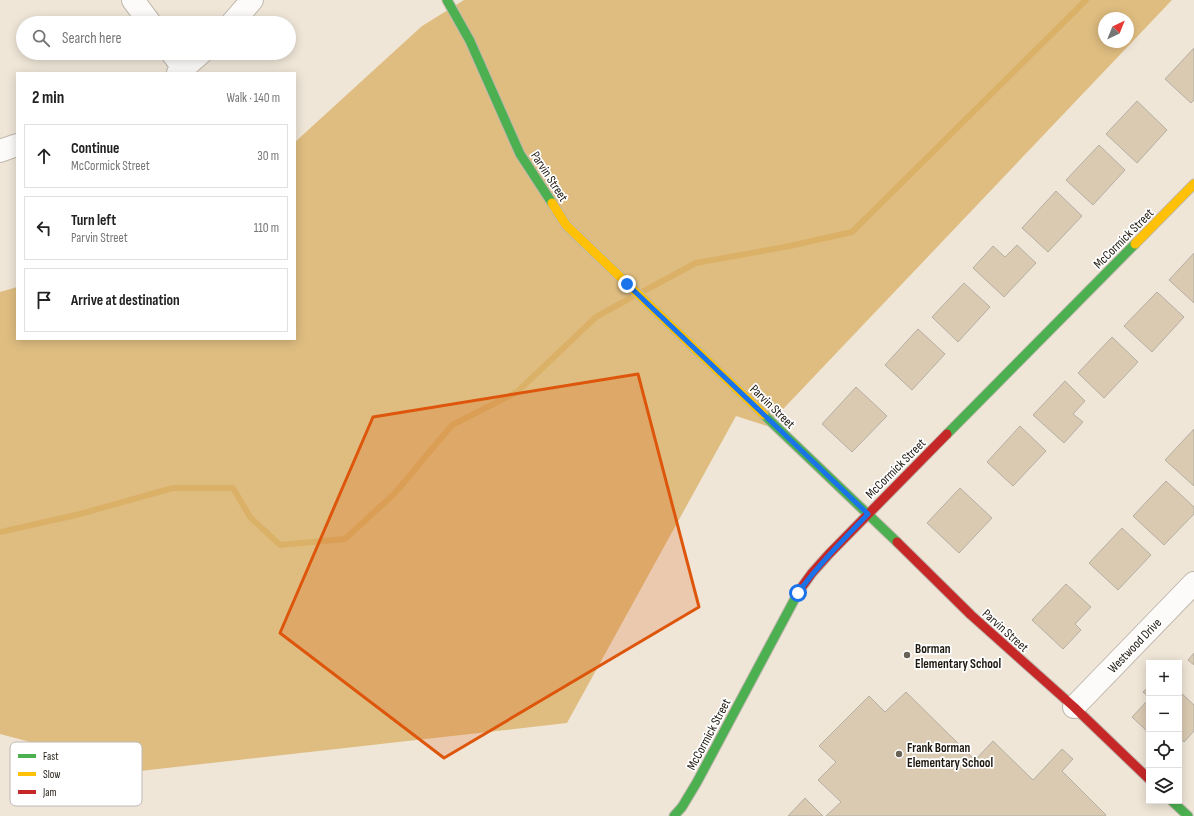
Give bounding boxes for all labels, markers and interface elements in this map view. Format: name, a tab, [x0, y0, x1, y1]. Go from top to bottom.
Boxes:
north arrow	[1098, 12, 1134, 48]
search box	[16, 16, 296, 60]
icon: search	[30, 27, 52, 49]
text: Search here	[62, 29, 122, 48]
text: 2 min	[32, 88, 64, 108]
text: Walk · 140 m	[227, 90, 280, 106]
text: Continue	[71, 139, 120, 158]
icon: ahead	[33, 145, 55, 167]
text: 30 m	[257, 148, 279, 164]
street label: Parvin Street	[527, 148, 571, 205]
text: McCormick Street	[71, 158, 150, 174]
street label: McCormick Street	[1090, 205, 1157, 272]
text: Turn left	[71, 211, 116, 230]
icon: left	[33, 217, 55, 239]
text: 110 m	[254, 220, 279, 236]
text: Parvin Street	[71, 230, 128, 246]
route end	[618, 275, 636, 293]
icon: arrive	[33, 289, 55, 311]
text: Arrive at destination	[71, 291, 180, 310]
street label: Parvin Street	[746, 381, 798, 432]
street label: McCormick Street	[862, 435, 929, 502]
route start	[789, 584, 807, 602]
street label: Parvin Street	[979, 606, 1032, 656]
street label: Westwood Drive	[1105, 615, 1165, 677]
place label: Borman Elementary School	[915, 641, 1002, 672]
marker: Borman Elementary School	[902, 650, 912, 660]
map controls	[1146, 660, 1182, 804]
button: +	[1146, 660, 1182, 696]
street label: McCormick Street	[683, 696, 734, 773]
button: −	[1146, 696, 1182, 732]
button: locate	[1146, 732, 1182, 768]
place label: Frank Borman Elementary School	[907, 740, 994, 771]
legend	[10, 742, 142, 806]
marker: Frank Borman Elementary School	[894, 749, 904, 759]
text: Fast	[43, 750, 59, 763]
text: Slow	[43, 768, 60, 781]
button: layers	[1146, 768, 1182, 804]
text: Jam	[42, 786, 57, 799]

